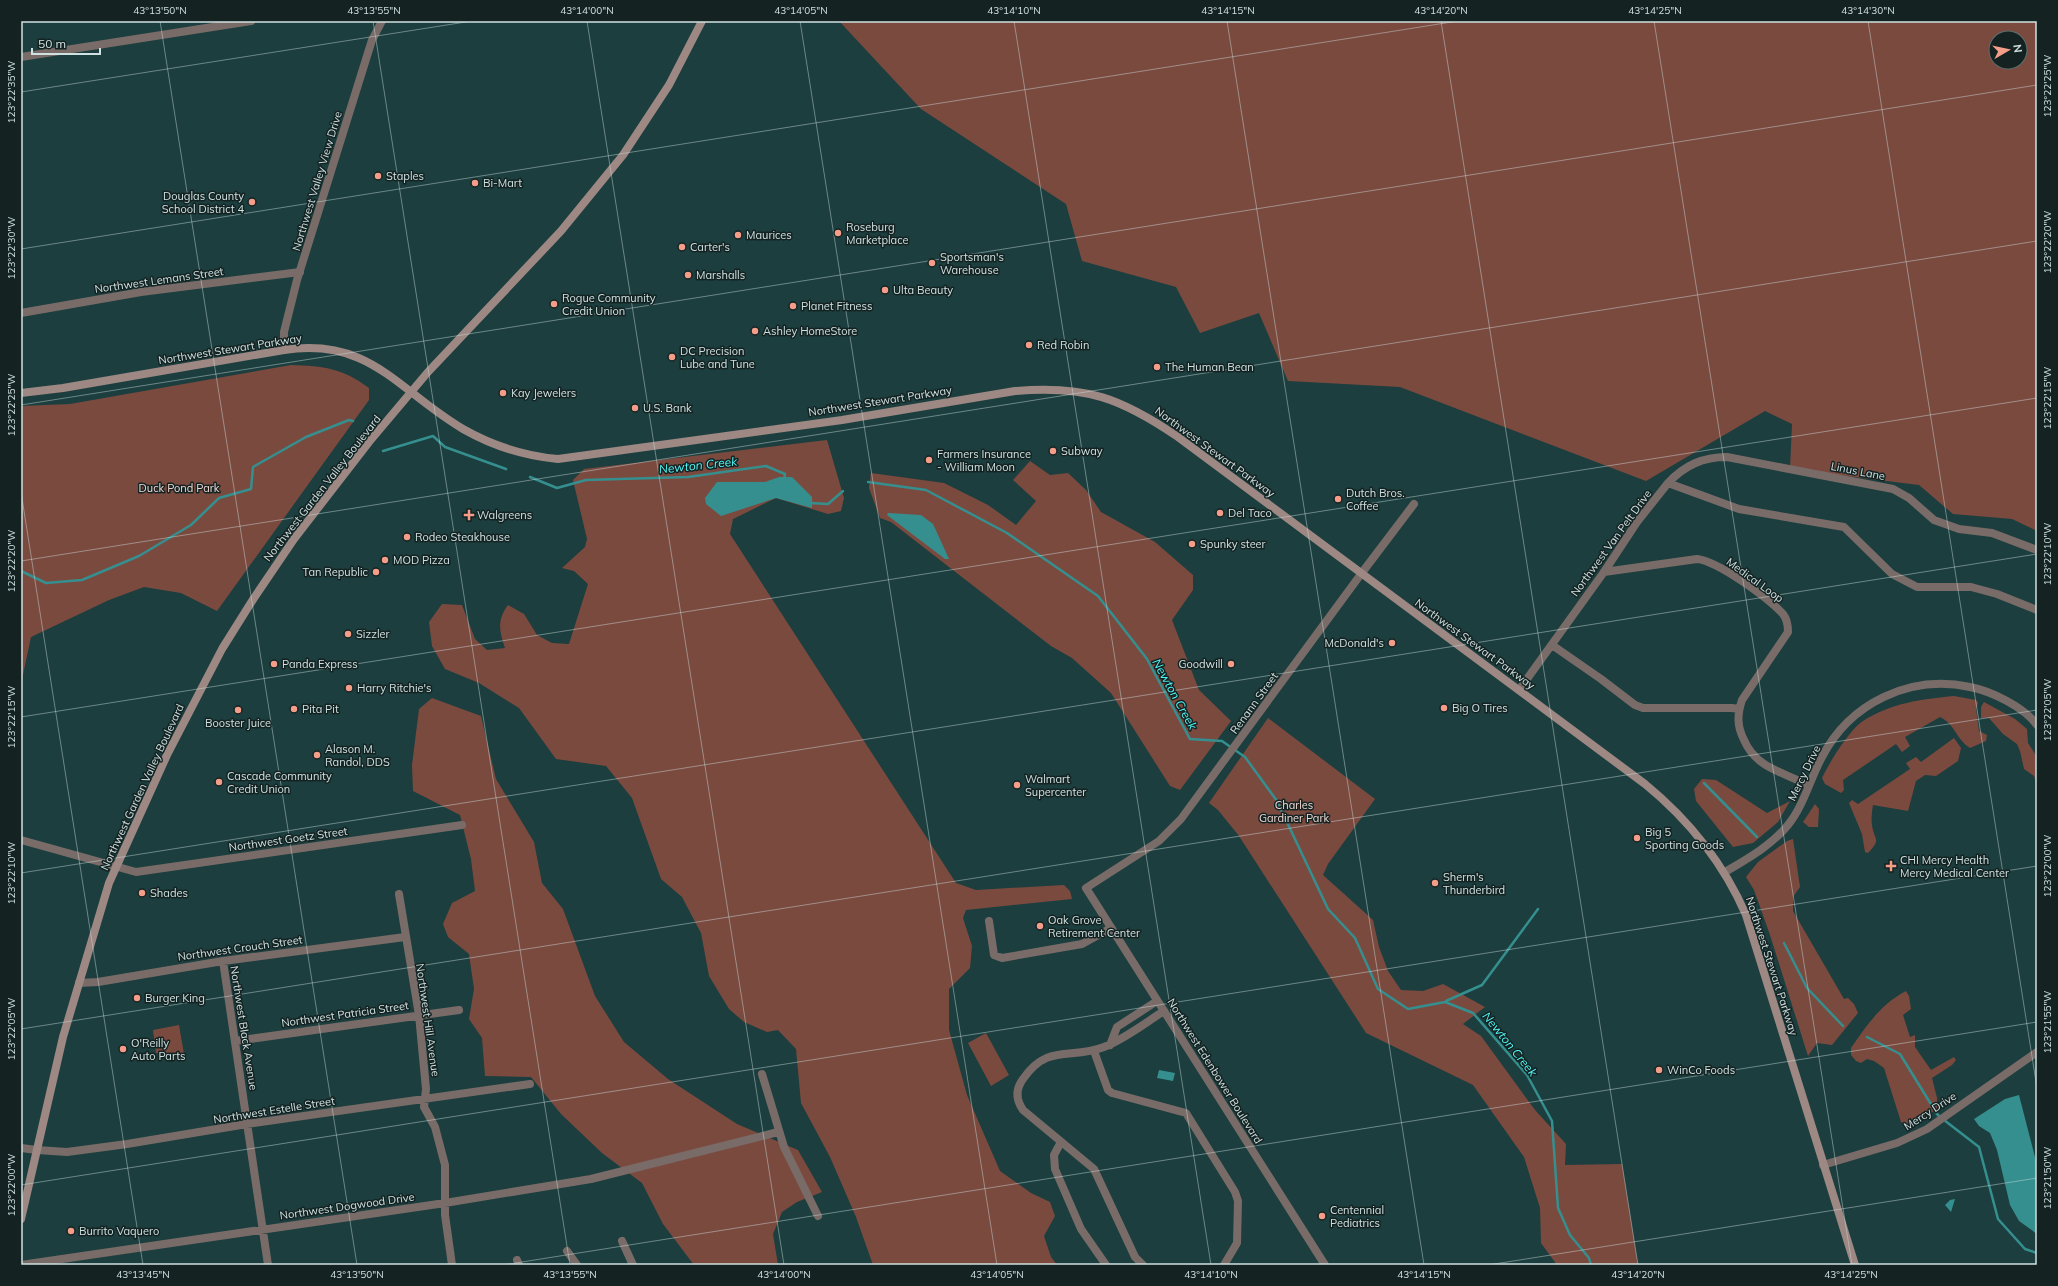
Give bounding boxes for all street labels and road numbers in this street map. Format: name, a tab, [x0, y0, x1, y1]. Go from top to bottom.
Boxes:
street label: Northwest Valley View Drive	[289, 109, 345, 253]
street label: Northwest Lemans Street	[94, 264, 224, 296]
street label: Northwest Stewart Parkway	[157, 331, 303, 367]
street label: Northwest Stewart Parkway	[807, 383, 953, 419]
street label: Northwest Stewart Parkway	[1152, 404, 1278, 500]
street label: Northwest Garden Valley Boulevard	[260, 412, 384, 564]
street label: Linus Lane	[1830, 459, 1886, 483]
street label: Northwest Van Pelt Drive	[1568, 487, 1654, 599]
street label: Medical Loop	[1724, 555, 1787, 606]
street label: Northwest Stewart Parkway	[1412, 596, 1538, 692]
street label: Renann Street	[1227, 669, 1281, 737]
street label: Northwest Garden Valley Boulevard	[97, 702, 187, 872]
street label: Mercy Drive	[1785, 743, 1823, 803]
street label: Northwest Goetz Street	[228, 824, 348, 854]
street label: Northwest Stewart Parkway	[1743, 895, 1801, 1037]
street label: Northwest Crouch Street	[177, 932, 303, 964]
street label: Northwest Hill Avenue	[413, 963, 443, 1077]
street label: Northwest Black Avenue	[227, 965, 261, 1091]
street label: Northwest Edenbower Boulevard	[1164, 996, 1266, 1146]
street label: Northwest Patricia Street	[280, 998, 410, 1030]
street label: Mercy Drive	[1901, 1089, 1959, 1133]
street label: Northwest Estelle Street	[212, 1093, 336, 1127]
street label: Northwest Dogwood Drive	[279, 1190, 415, 1222]

